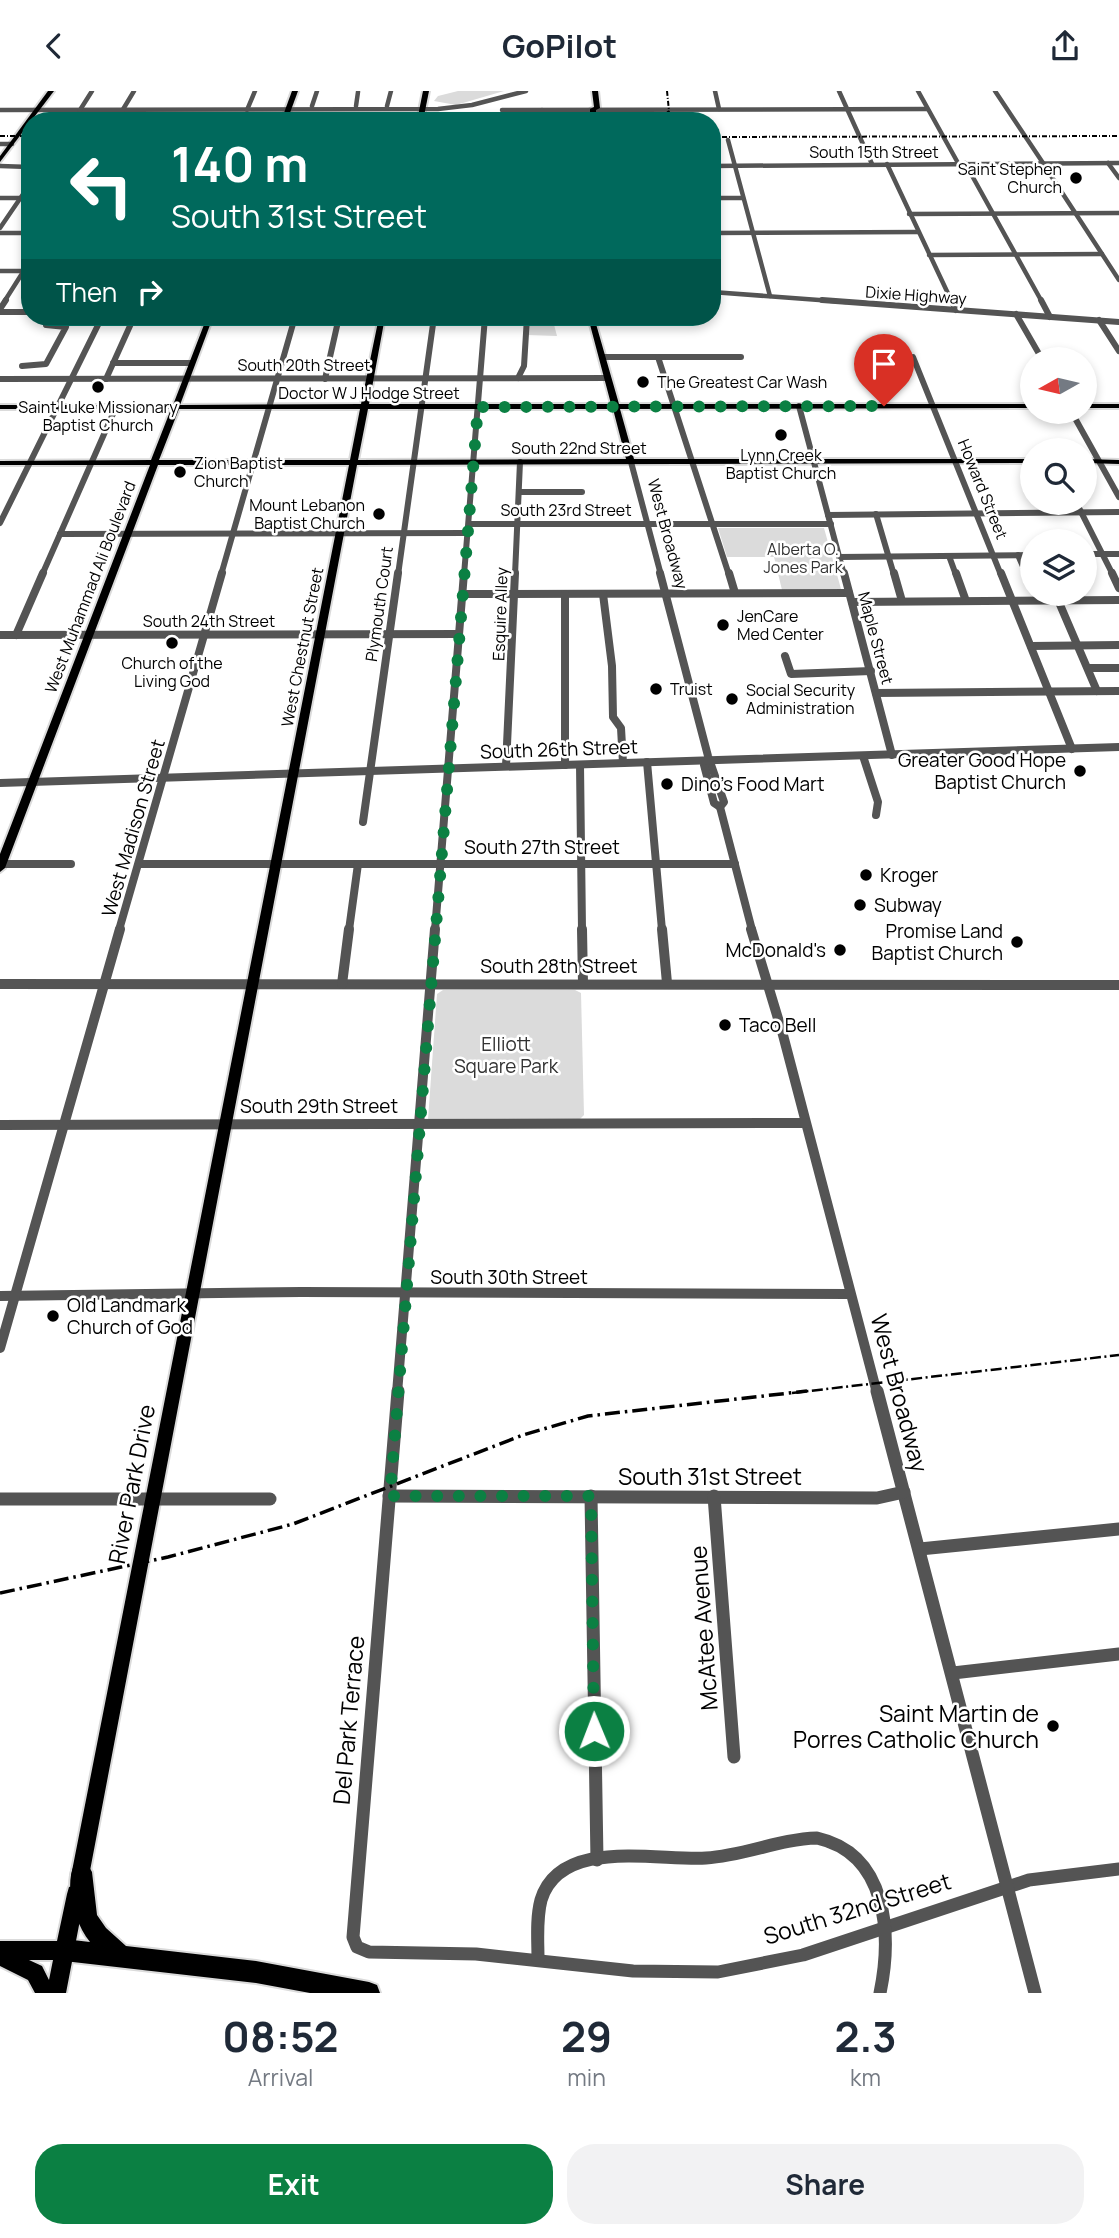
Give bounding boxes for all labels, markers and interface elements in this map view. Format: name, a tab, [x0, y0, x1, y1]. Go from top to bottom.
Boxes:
text: GoPilot	[502, 24, 617, 68]
icon: back	[35, 27, 73, 65]
icon: share	[1046, 27, 1084, 65]
text: 140 m	[171, 130, 308, 197]
icon: left	[56, 140, 147, 231]
street label: South 15th Street	[809, 141, 939, 163]
place label: Saint Stephen Church	[958, 158, 1062, 198]
marker: Saint Stephen Church	[1068, 170, 1084, 186]
text: South 31st Street	[171, 194, 427, 238]
icon: right	[131, 273, 169, 311]
text: Then	[56, 274, 117, 310]
street label: Dixie Highway	[865, 280, 968, 310]
pin	[854, 334, 914, 406]
icon: arrive	[865, 345, 903, 383]
north arrow	[1020, 347, 1097, 423]
map controls	[1020, 347, 1097, 606]
street label: South 20th Street	[238, 354, 370, 376]
place label: The Greatest Car Wash	[657, 371, 827, 393]
marker: The Greatest Car Wash	[635, 374, 651, 390]
marker: Saint Luke Missionary Baptist Church	[90, 379, 106, 395]
street label: Doctor W J Hodge Street	[278, 382, 460, 404]
place label: Saint Luke Missionary Baptist Church	[18, 396, 178, 436]
marker: Lynn Creek Baptist Church	[773, 427, 789, 443]
street label: Howard Street	[953, 436, 1013, 542]
street label: South 22nd Street	[511, 437, 647, 459]
button: search	[1020, 438, 1097, 515]
place label: Lynn Creek Baptist Church	[726, 444, 836, 484]
place label: Zion Baptist Church	[194, 452, 283, 492]
marker: Zion Baptist Church	[172, 464, 188, 480]
street label: West Broadway	[643, 476, 693, 592]
street label: West Muhammad Ali Boulevard	[39, 478, 141, 696]
place label: Mount Lebanon Baptist Church	[249, 494, 365, 534]
street label: South 23rd Street	[500, 499, 632, 521]
marker: Mount Lebanon Baptist Church	[371, 506, 387, 522]
button: layers	[1020, 529, 1097, 606]
park label: Alberta O. Jones Park	[763, 538, 844, 578]
street label: Plymouth Court	[360, 545, 398, 663]
street label: West Chestnut Street	[276, 565, 328, 729]
street label: Esquire Alley	[487, 566, 513, 661]
street label: Maple Street	[853, 589, 899, 687]
place label: JenCare Med Center	[737, 605, 824, 645]
street label: South 24th Street	[143, 610, 275, 632]
marker: JenCare Med Center	[715, 617, 731, 633]
marker: Church of the Living God	[164, 635, 180, 651]
place label: Church of the Living God	[121, 652, 223, 692]
place label: Truist	[670, 678, 713, 700]
place label: Social Security Administration	[746, 679, 856, 719]
marker: Truist	[648, 681, 664, 697]
marker: Social Security Administration	[724, 691, 740, 707]
street label: South 26th Street	[480, 733, 638, 765]
street label: West Madison Street	[95, 736, 171, 920]
place label: Greater Good Hope Baptist Church	[898, 747, 1066, 795]
marker: Greater Good Hope Baptist Church	[1072, 763, 1088, 779]
place label: Dino's Food Mart	[681, 771, 825, 797]
marker: Dino's Food Mart	[659, 776, 675, 792]
street label: South 27th Street	[464, 834, 620, 860]
place label: Kroger	[880, 862, 939, 888]
marker: Kroger	[858, 867, 874, 883]
place label: Subway	[874, 892, 942, 918]
marker: Subway	[852, 897, 868, 913]
place label: Promise Land Baptist Church	[871, 918, 1003, 966]
marker: Promise Land Baptist Church	[1009, 934, 1025, 950]
place label: McDonald's	[725, 937, 826, 963]
marker: McDonald's	[832, 942, 848, 958]
street label: South 28th Street	[480, 953, 638, 979]
place label: Taco Bell	[739, 1012, 816, 1038]
marker: Taco Bell	[717, 1017, 733, 1033]
park label: Elliott Square Park	[454, 1031, 559, 1079]
street label: South 29th Street	[240, 1093, 398, 1119]
street label: South 30th Street	[430, 1264, 588, 1290]
place label: Old Landmark Church of God	[67, 1292, 193, 1340]
marker: Old Landmark Church of God	[45, 1308, 61, 1324]
street label: West Broadway	[863, 1310, 937, 1476]
street label: River Park Drive	[100, 1402, 162, 1566]
street label: South 31st Street	[618, 1460, 802, 1492]
street label: McAtee Avenue	[681, 1545, 725, 1711]
street label: Del Park Terrace	[325, 1634, 371, 1806]
position arrow	[557, 1694, 631, 1768]
place label: Saint Martin de Porres Catholic Church	[793, 1697, 1039, 1755]
marker: Saint Martin de Porres Catholic Church	[1045, 1718, 1061, 1734]
street label: South 32nd Street	[760, 1864, 954, 1952]
text: 08:52	[222, 2007, 339, 2065]
text: 29	[561, 2007, 612, 2065]
text: 2.3	[834, 2007, 897, 2065]
text: Arrival	[248, 2061, 313, 2093]
text: min	[567, 2061, 606, 2093]
text: km	[850, 2061, 881, 2093]
button: Exit	[35, 2144, 553, 2224]
button: Share	[567, 2144, 1084, 2224]

